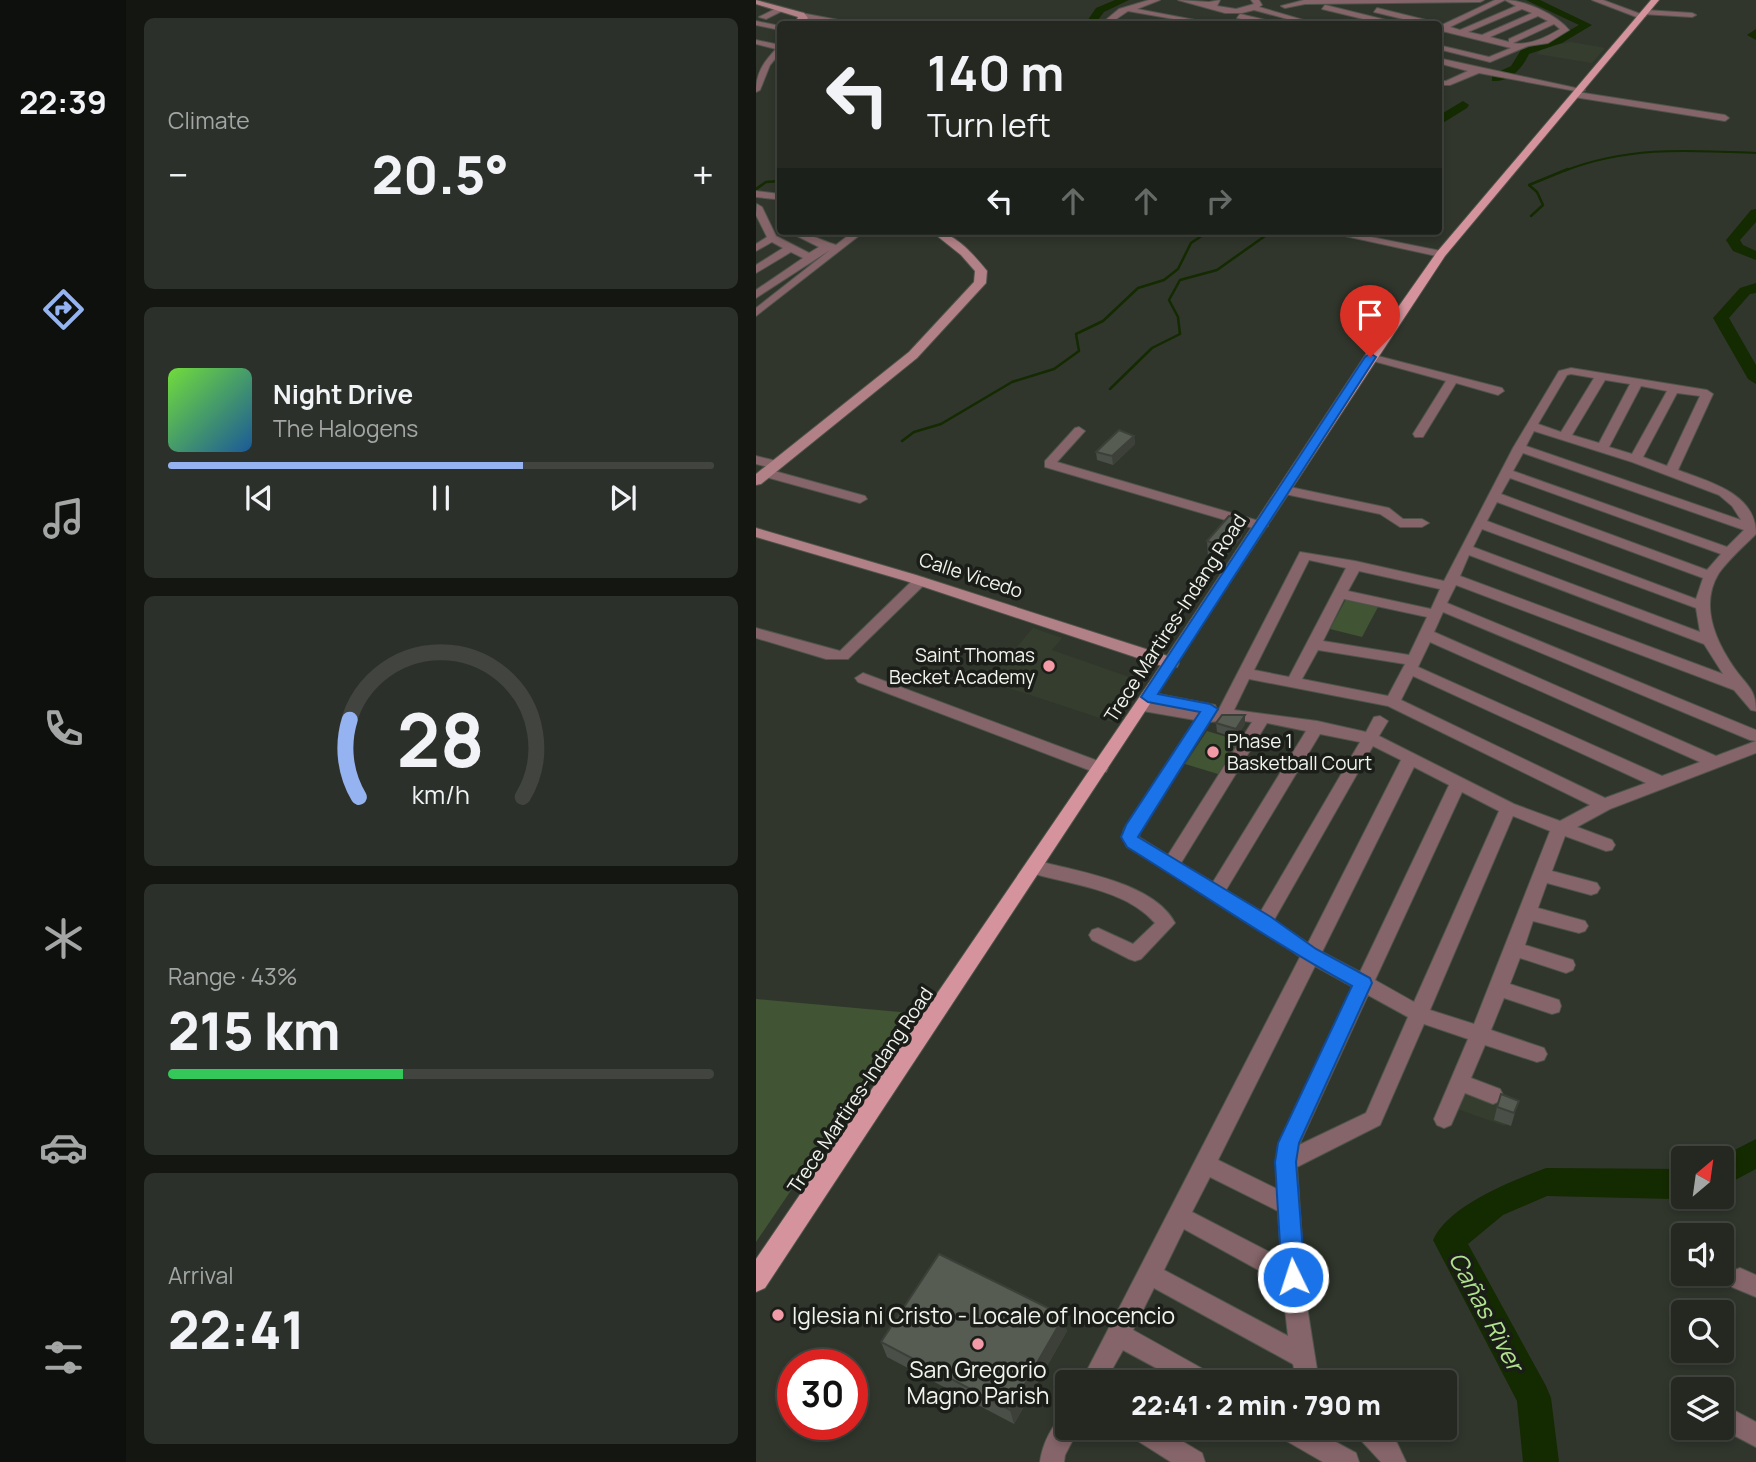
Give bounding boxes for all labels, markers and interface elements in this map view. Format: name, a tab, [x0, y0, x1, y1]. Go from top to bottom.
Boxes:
text: 140 m	[927, 39, 1064, 106]
icon: left	[812, 49, 903, 140]
text: 22:39	[19, 80, 107, 124]
text: Turn left	[927, 103, 1051, 147]
text: Climate	[168, 104, 250, 136]
text: 20.5°	[372, 139, 509, 210]
text: −	[168, 148, 189, 200]
text: +	[692, 148, 714, 200]
icon: left	[981, 182, 1019, 220]
icon: ahead	[1054, 182, 1092, 220]
icon: ahead	[1127, 182, 1165, 220]
icon: right	[1200, 182, 1238, 220]
icon: directions	[39, 285, 88, 334]
pin	[1340, 285, 1400, 357]
icon: arrive	[1351, 296, 1389, 334]
text: Night Drive	[273, 376, 413, 412]
text: The Halogens	[273, 412, 418, 444]
icon: previous	[240, 479, 278, 517]
icon: pause	[422, 479, 460, 517]
icon: next	[604, 479, 642, 517]
icon: music	[39, 494, 88, 543]
street label: Trece Martires-Indang Road	[1098, 509, 1252, 727]
street label: Calle Vicedo	[916, 546, 1026, 604]
place label: Saint Thomas Becket Academy	[889, 642, 1035, 690]
marker: Saint Thomas Becket Academy	[1041, 658, 1057, 674]
text: 28	[397, 689, 485, 789]
icon: phone	[39, 704, 88, 753]
place label: Phase 1 Basketball Court	[1227, 728, 1372, 776]
marker: Phase 1 Basketball Court	[1205, 744, 1221, 760]
text: km/h	[412, 777, 470, 812]
icon: climate	[39, 914, 88, 963]
text: Range · 43%	[168, 960, 297, 992]
street label: Trece Martires-Indang Road	[781, 982, 939, 1198]
text: 215 km	[168, 995, 340, 1066]
icon: car	[39, 1123, 88, 1172]
north arrow	[1671, 1146, 1734, 1209]
map controls	[1671, 1146, 1734, 1440]
button: sound	[1671, 1223, 1734, 1286]
position arrow	[1256, 1240, 1330, 1314]
water label: Cañas River	[1442, 1246, 1534, 1379]
text: Arrival	[168, 1259, 234, 1291]
text: 22:41	[168, 1294, 305, 1365]
place label: Iglesia ni Cristo - Locale of Inocencio	[792, 1299, 1175, 1331]
button: search	[1671, 1300, 1734, 1363]
marker: Iglesia ni Cristo - Locale of Inocencio	[770, 1307, 786, 1323]
icon: filters	[39, 1333, 88, 1382]
marker: San Gregorio Magno Parish	[970, 1336, 986, 1352]
speed limit sign: 30	[777, 1349, 868, 1440]
place label: San Gregorio Magno Parish	[906, 1353, 1050, 1411]
button: layers	[1671, 1377, 1734, 1440]
text: 22:41 · 2 min · 790 m	[1131, 1387, 1381, 1423]

